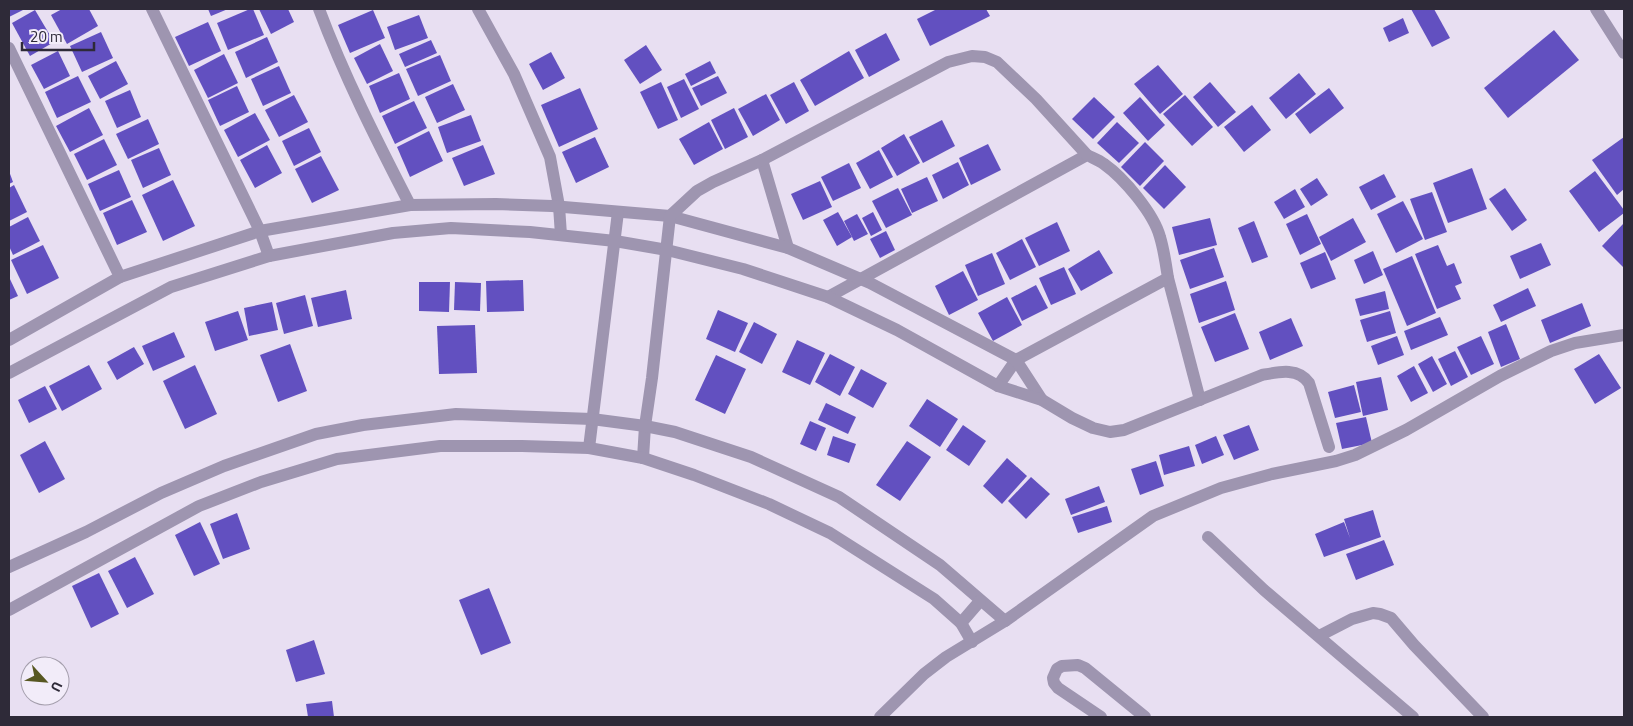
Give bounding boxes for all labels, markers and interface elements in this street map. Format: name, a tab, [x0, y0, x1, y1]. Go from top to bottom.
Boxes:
scale bar	[22, 20, 95, 52]
text: 20 m	[30, 25, 63, 48]
north arrow	[20, 656, 70, 706]
text: U	[46, 678, 69, 696]

